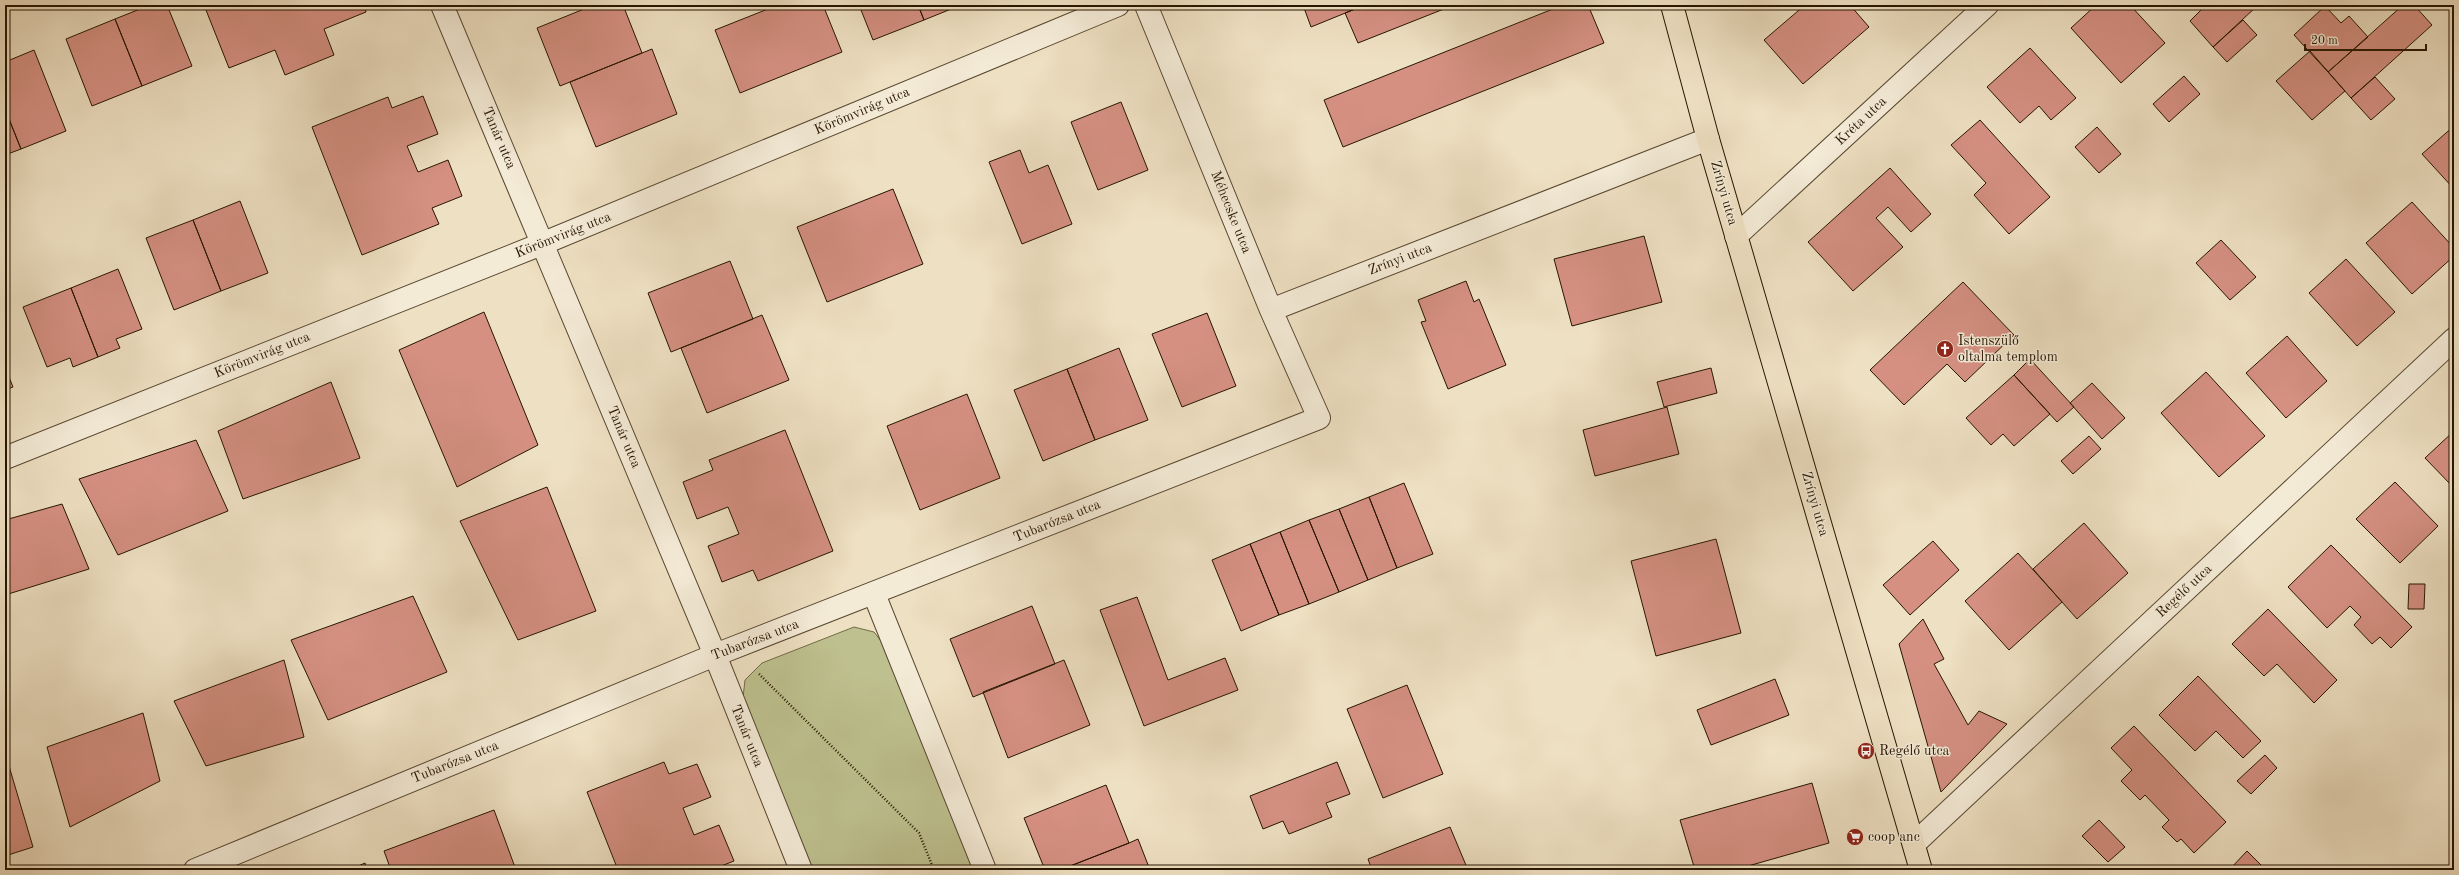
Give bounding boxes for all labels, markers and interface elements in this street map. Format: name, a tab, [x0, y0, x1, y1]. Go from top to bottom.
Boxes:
scale bar	[2305, 26, 2426, 52]
text: 20 m	[2311, 35, 2338, 47]
street label: Körömvirág utca	[812, 85, 912, 137]
street label: Kréta utca	[1833, 94, 1889, 148]
street label: Tanár utca	[480, 105, 518, 171]
street label: Zrínyi utca	[1708, 159, 1740, 227]
street label: Méhecske utca	[1208, 169, 1254, 255]
street label: Körömvirág utca	[513, 209, 613, 261]
street label: Zrínyi utca	[1366, 240, 1434, 277]
street label: Körömvirág utca	[212, 329, 312, 381]
place label: Istenszülő oltalma templom	[1958, 334, 2058, 364]
church icon: Istenszülő oltalma templom	[1935, 339, 1955, 359]
street label: Tanár utca	[605, 404, 643, 470]
street label: Zrínyi utca	[1799, 470, 1831, 538]
street label: Tubarózsa utca	[1011, 497, 1103, 545]
street label: Regélő utca	[2153, 562, 2215, 620]
street label: Tubarózsa utca	[709, 617, 801, 663]
street label: Tanár utca	[728, 703, 766, 769]
street label: Tubarózsa utca	[409, 738, 501, 786]
bus stop icon: Regélő utca	[1856, 741, 1876, 761]
place label: Regélő utca	[1879, 744, 1950, 758]
supermarket icon: coop anc	[1845, 827, 1865, 847]
place label: coop anc	[1868, 830, 1920, 844]

